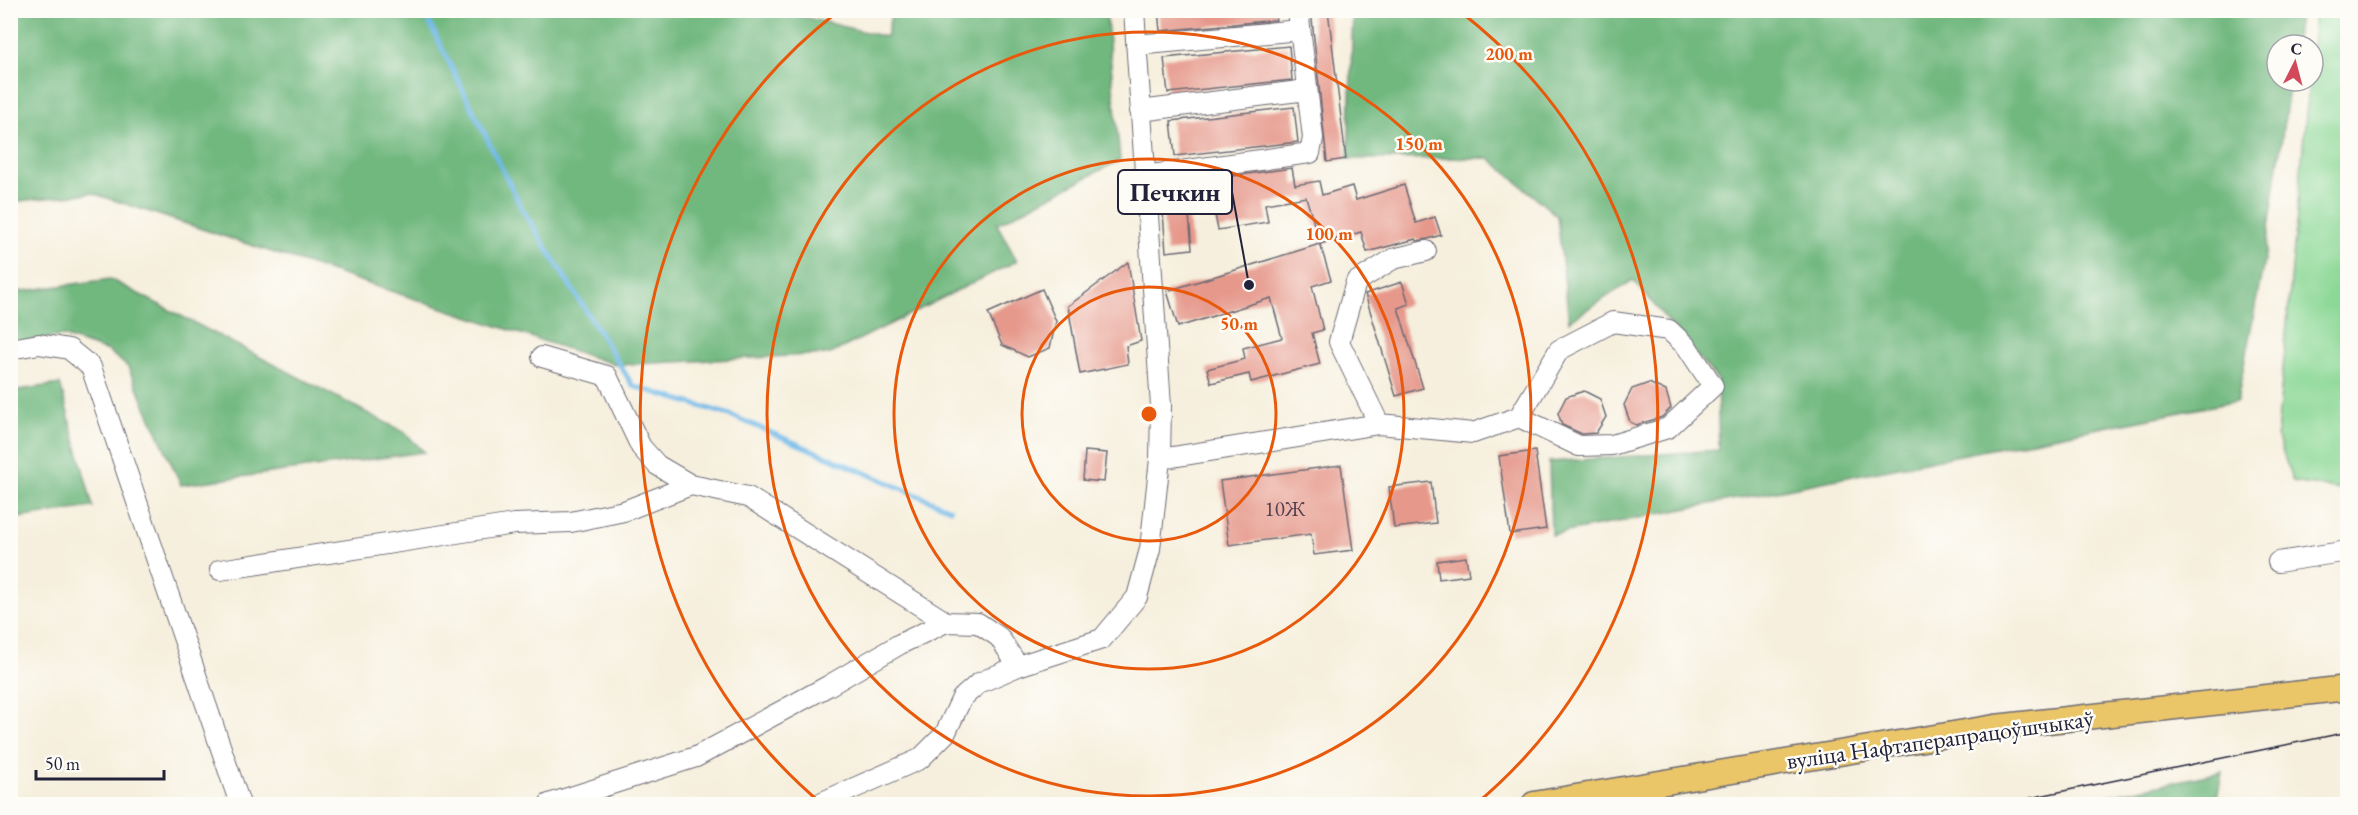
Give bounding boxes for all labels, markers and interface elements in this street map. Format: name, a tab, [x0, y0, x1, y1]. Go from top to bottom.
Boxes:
north arrow	[2265, 33, 2325, 93]
text: С	[2290, 38, 2303, 60]
text: 200 m	[1485, 42, 1533, 65]
text: 150 m	[1395, 132, 1443, 155]
callout: Печкин	[1118, 170, 1232, 214]
text: Печкин	[1130, 175, 1220, 209]
text: 100 m	[1305, 222, 1353, 245]
text: 50 m	[1220, 312, 1258, 335]
centre of rings	[1139, 404, 1159, 424]
house number: 10Ж	[1265, 495, 1306, 522]
street label: вуліца Нафтаперапрацоўшчыкаў	[1784, 702, 2096, 776]
scale bar	[36, 743, 164, 781]
text: 50 m	[45, 752, 80, 775]

